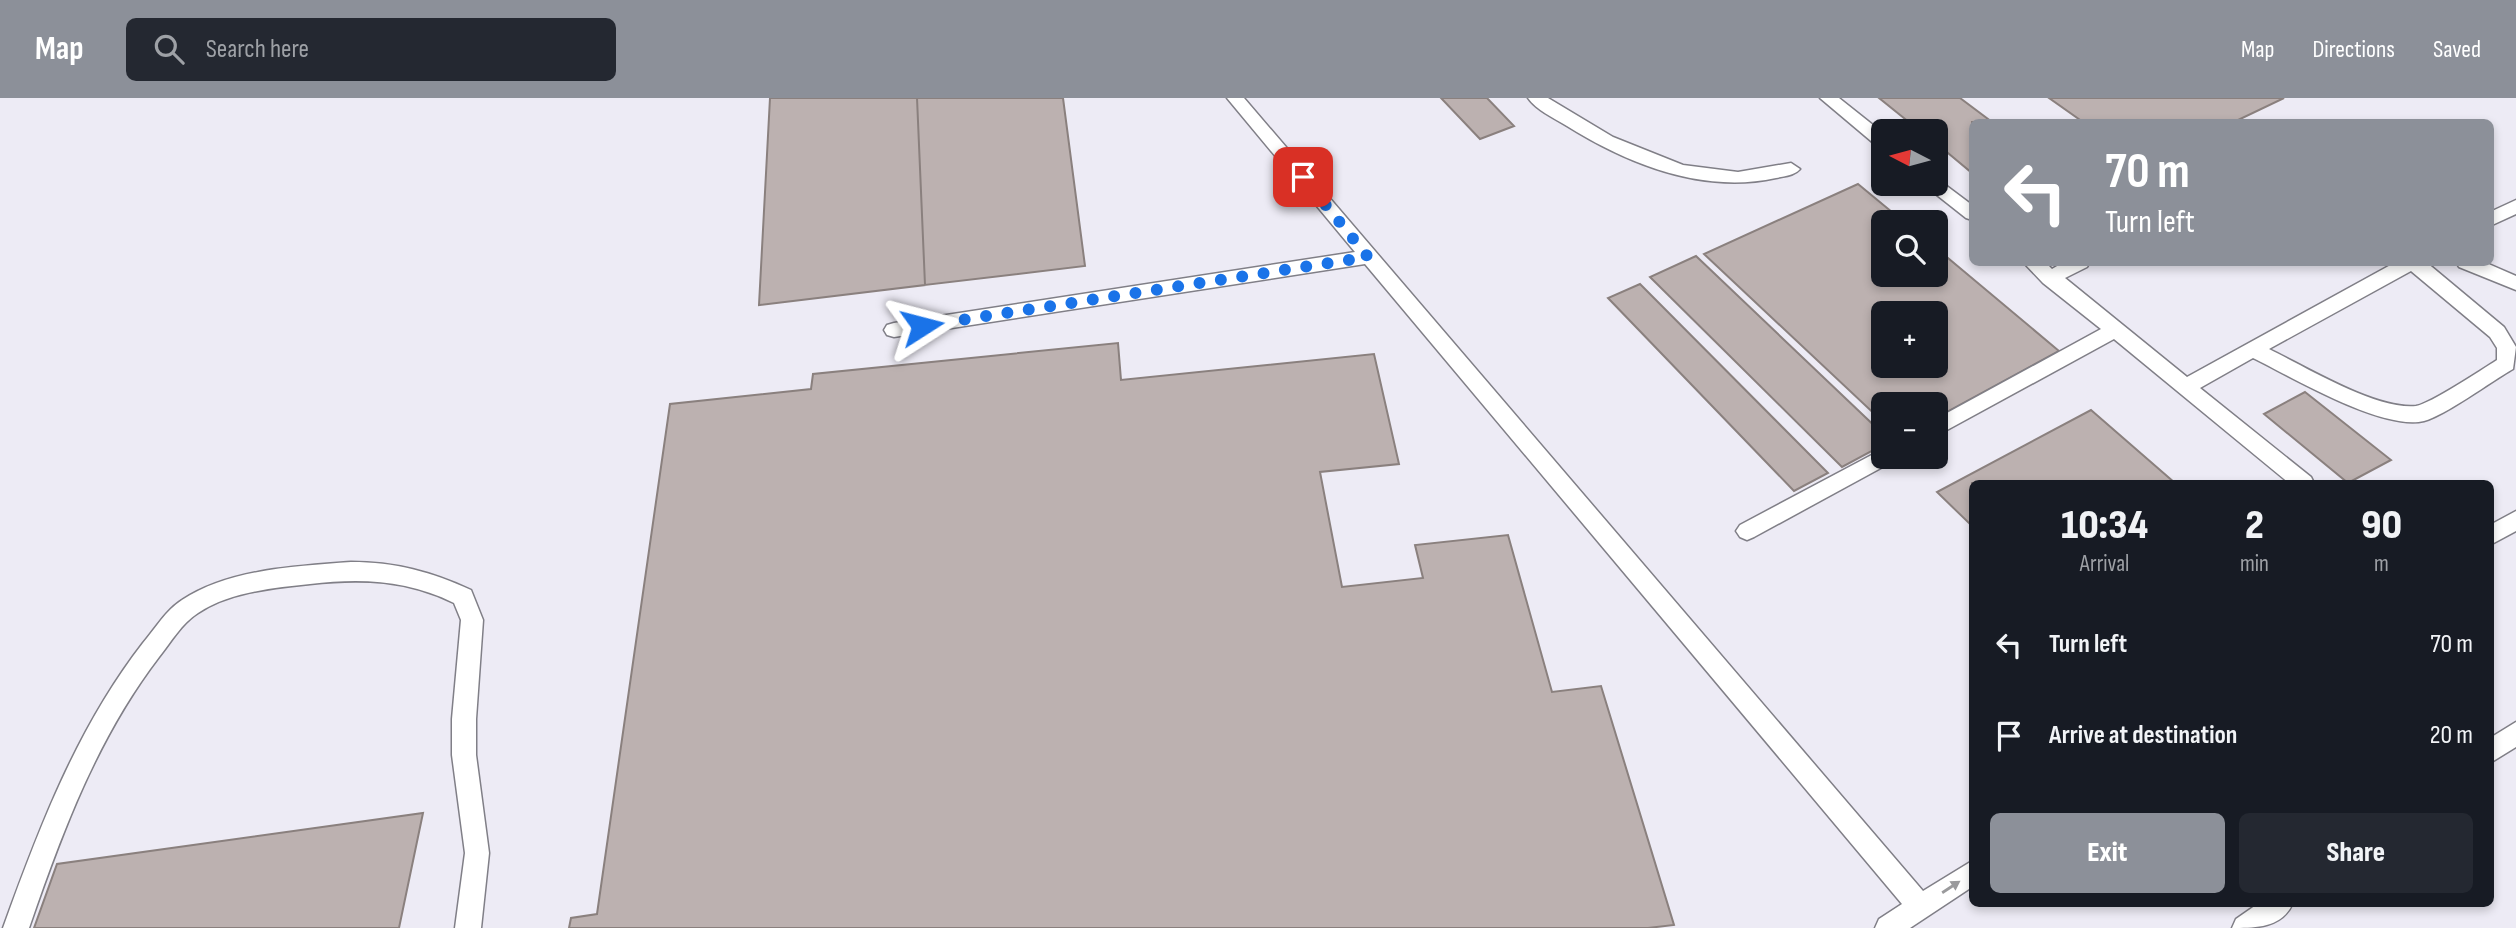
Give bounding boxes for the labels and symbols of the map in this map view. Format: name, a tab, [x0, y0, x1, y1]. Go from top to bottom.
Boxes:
north arrow	[1871, 119, 1948, 196]
pin	[1273, 147, 1333, 207]
position arrow	[885, 289, 959, 363]
one-way arrow	[1941, 881, 1961, 894]

